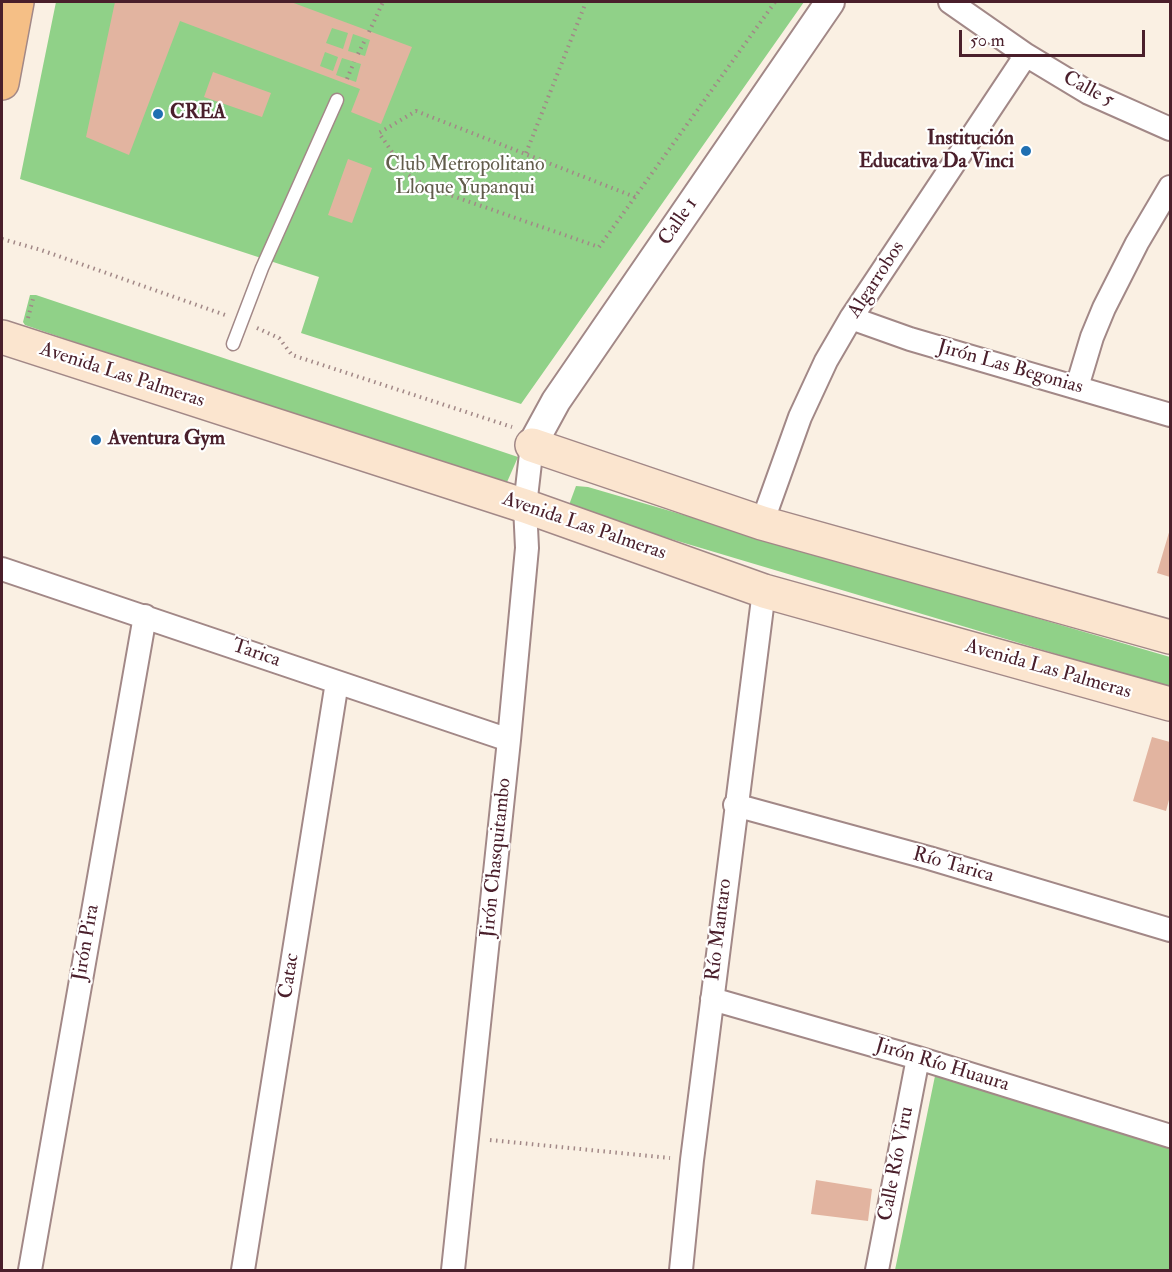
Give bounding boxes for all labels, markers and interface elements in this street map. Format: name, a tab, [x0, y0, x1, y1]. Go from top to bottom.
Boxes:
scale bar	[962, 18, 1148, 56]
text: 50 m	[970, 29, 1005, 52]
street label: Calle 5	[1058, 67, 1118, 113]
place label: CREA	[170, 102, 226, 126]
marker: CREA	[151, 107, 165, 121]
place label: Institución Educativa Da Vinci	[859, 128, 1014, 175]
marker: Institución Educativa Da Vinci	[1019, 144, 1033, 158]
park label: Club Metropolitano Lloque Yupanqui	[385, 154, 545, 201]
street label: Calle 1	[654, 193, 704, 251]
street label: Algarrobos	[843, 237, 911, 323]
street label: Jirón Las Begonias	[934, 336, 1086, 400]
street label: Avenida Las Palmeras	[37, 338, 207, 414]
place label: Aventura Gym	[108, 428, 225, 452]
marker: Aventura Gym	[89, 433, 103, 447]
street label: Avenida Las Palmeras	[499, 488, 669, 566]
street label: Tarica	[229, 635, 283, 673]
street label: Avenida Las Palmeras	[962, 635, 1134, 705]
street label: Jirón Chasquitambo	[477, 777, 517, 939]
street label: Río Tarica	[910, 843, 996, 889]
street label: Río Mantaro	[702, 878, 738, 982]
street label: Jirón Pira	[68, 903, 106, 983]
street label: Catac	[275, 952, 305, 1000]
street label: Jirón Río Huaura	[872, 1034, 1012, 1098]
street label: Calle Río Viru	[874, 1105, 920, 1223]

